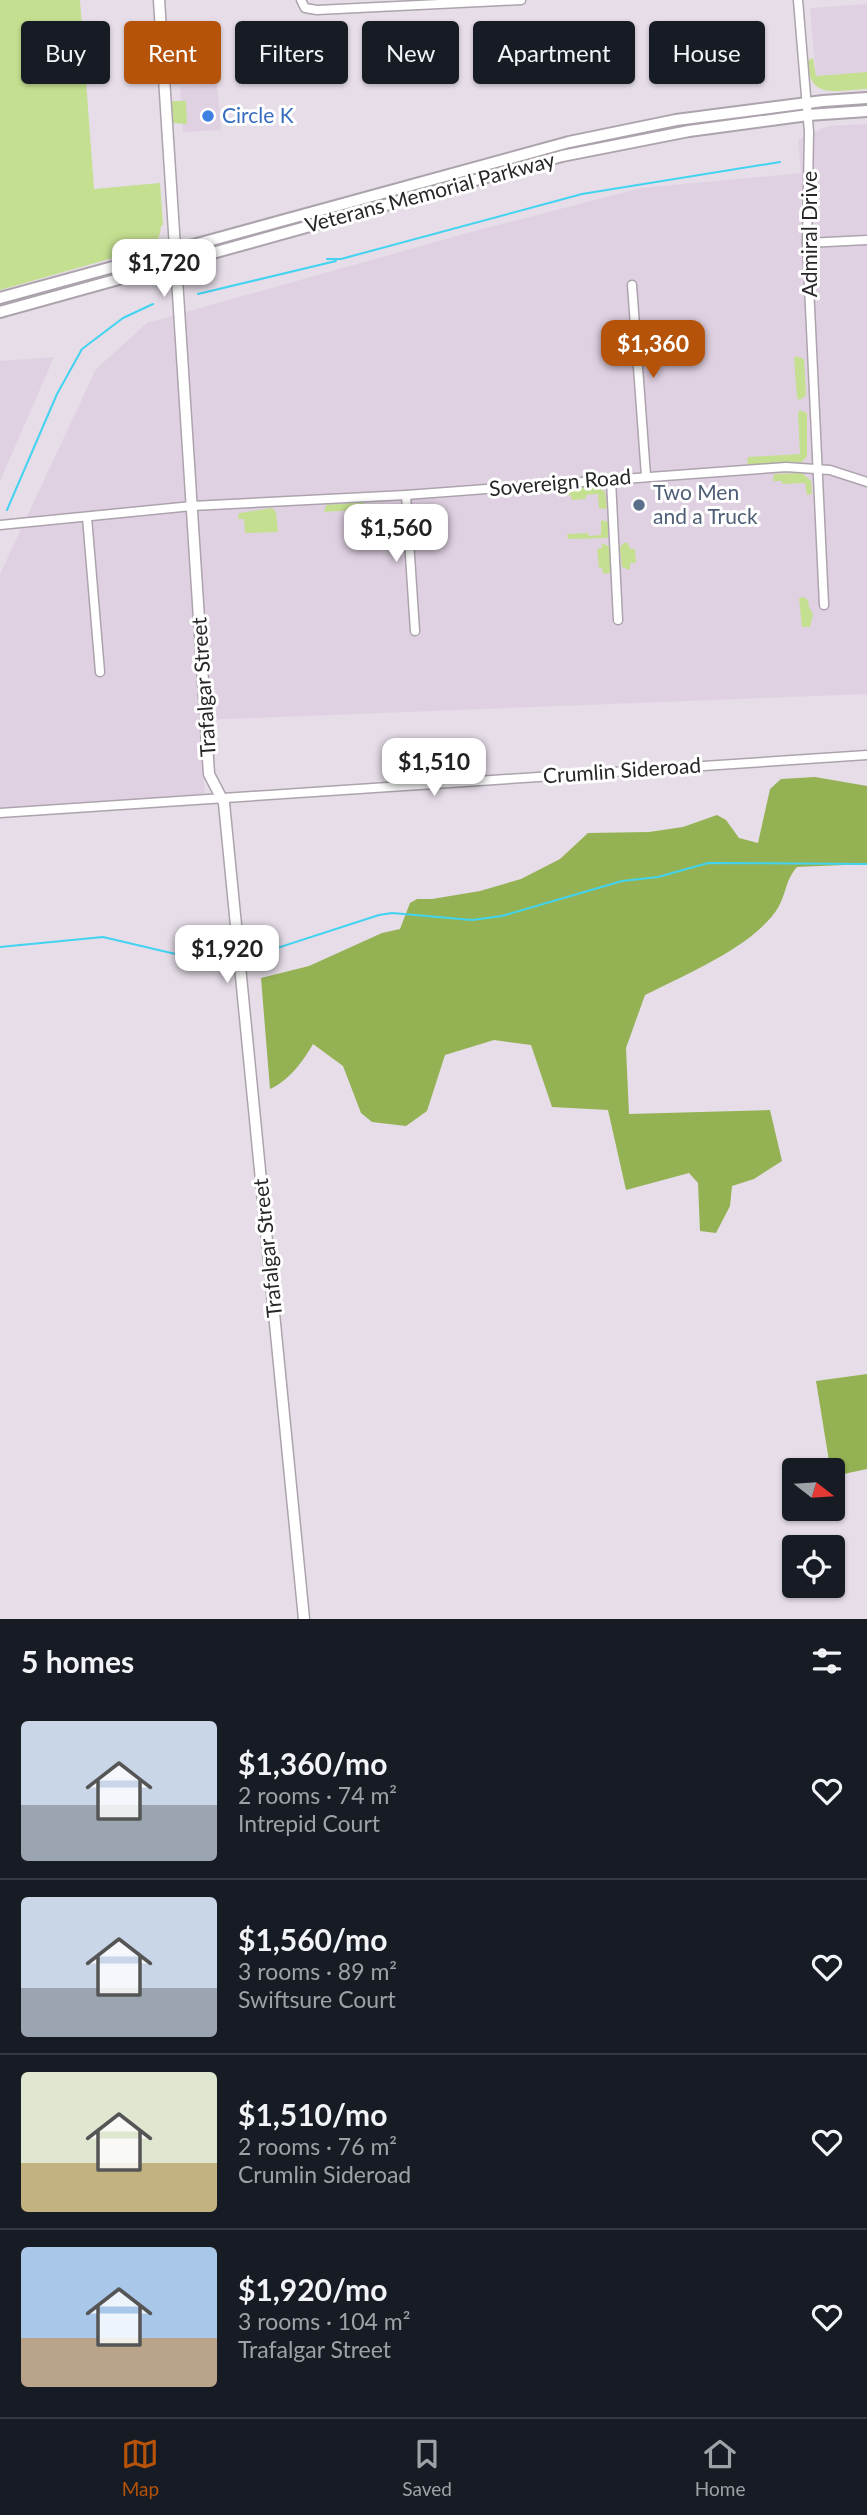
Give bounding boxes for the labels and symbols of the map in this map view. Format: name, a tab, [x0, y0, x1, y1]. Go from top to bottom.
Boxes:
place label: Circle K	[222, 102, 294, 127]
marker: Circle K	[200, 108, 216, 124]
street label: Veterans Memorial Parkway	[302, 146, 557, 237]
street label: Admiral Drive	[796, 171, 821, 297]
pin: $1,720	[107, 240, 221, 299]
pin: $1,360	[596, 320, 710, 380]
street label: Sovereign Road	[488, 463, 632, 500]
place label: Two Men and a Truck	[653, 479, 758, 528]
marker: Two Men and a Truck	[631, 497, 647, 513]
pin: $1,560	[339, 504, 453, 564]
street label: Trafalgar Street	[185, 616, 220, 758]
pin: $1,510	[377, 738, 491, 798]
street label: Crumlin Sideroad	[542, 752, 702, 787]
pin: $1,920	[170, 926, 284, 985]
street label: Trafalgar Street	[247, 1177, 286, 1319]
north arrow	[782, 1458, 845, 1521]

